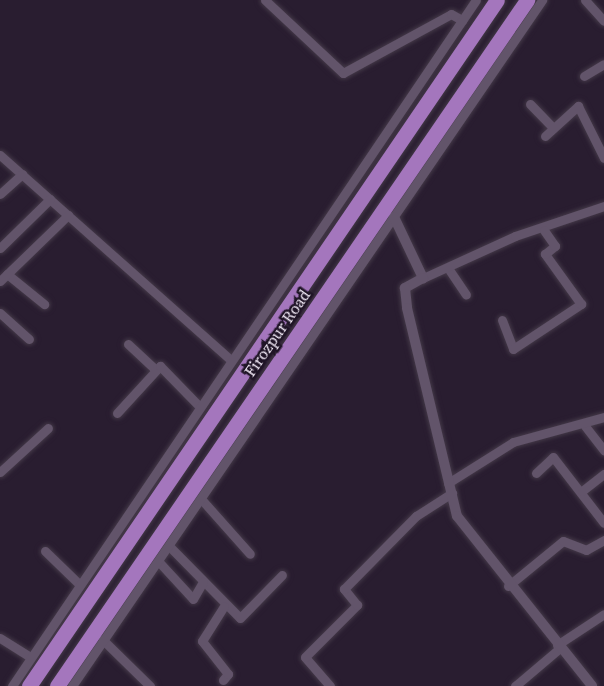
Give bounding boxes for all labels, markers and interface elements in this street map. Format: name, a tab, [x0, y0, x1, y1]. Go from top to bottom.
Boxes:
street label: Firozpur Road	[240, 286, 314, 380]

